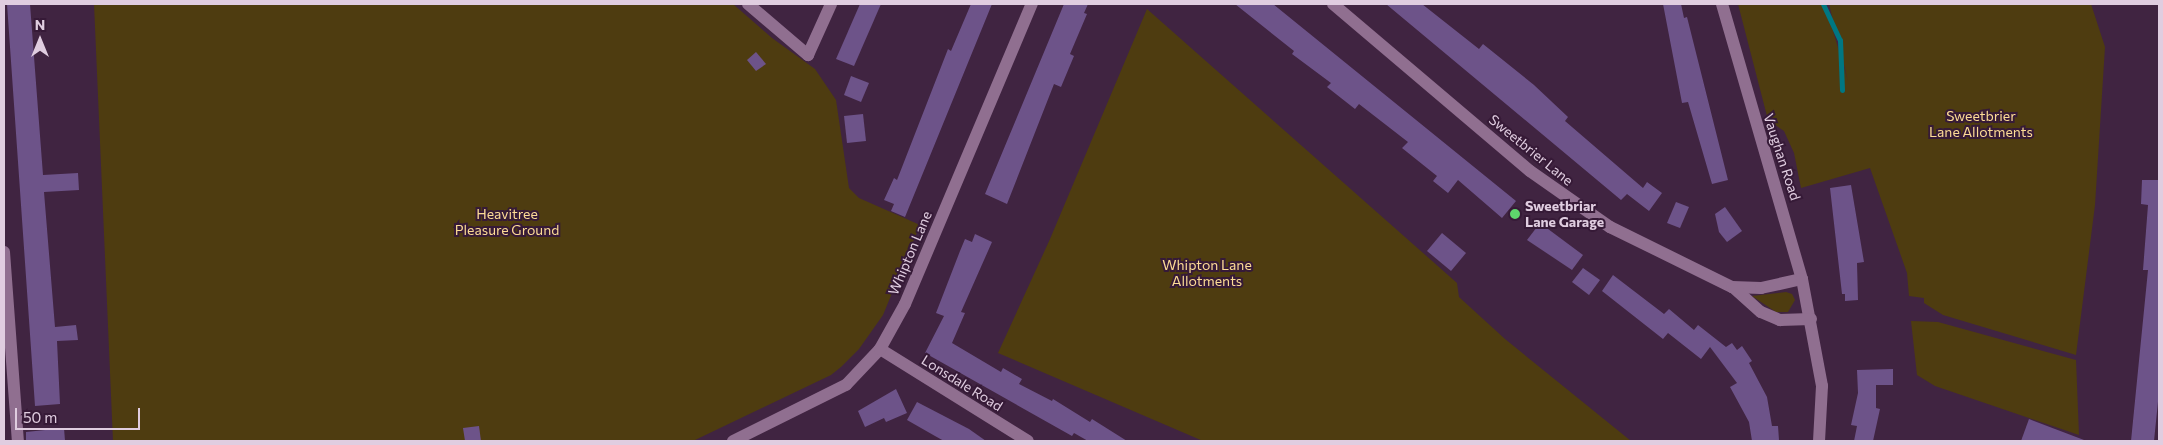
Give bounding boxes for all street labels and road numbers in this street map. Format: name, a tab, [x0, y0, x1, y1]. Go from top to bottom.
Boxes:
street label: Sweetbrier Lane	[1486, 111, 1576, 189]
street label: Vaughan Road	[1760, 111, 1804, 203]
street label: Whipton Lane	[885, 209, 935, 297]
street label: Lonsdale Road	[918, 351, 1006, 415]

